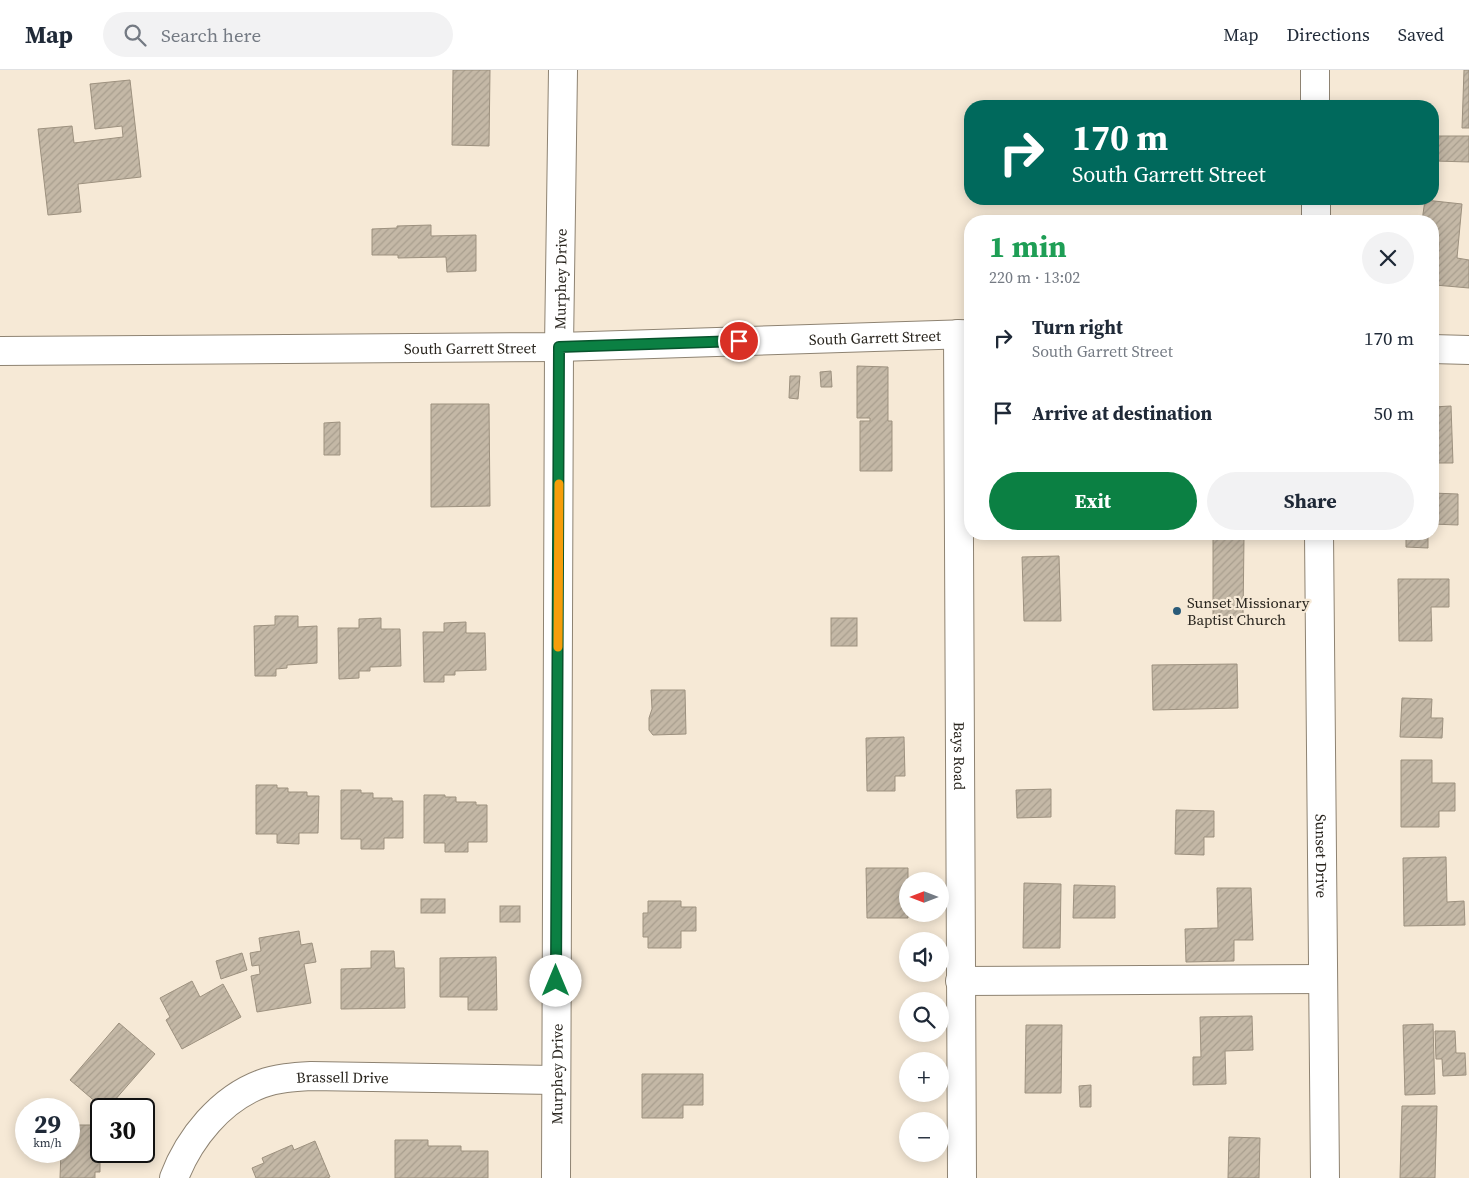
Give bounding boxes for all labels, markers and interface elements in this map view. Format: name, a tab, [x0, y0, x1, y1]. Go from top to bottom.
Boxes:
search box	[103, 12, 453, 57]
text: Map	[25, 18, 73, 51]
icon: search	[121, 21, 149, 49]
text: Search here	[161, 22, 261, 48]
text: Map	[1223, 22, 1259, 47]
text: Directions	[1287, 22, 1370, 47]
text: Saved	[1398, 22, 1444, 47]
text: 170 m	[1072, 114, 1168, 162]
icon: right	[989, 120, 1054, 185]
text: South Garrett Street	[1072, 159, 1266, 189]
text: 1 min	[989, 226, 1067, 267]
street label: Murphey Drive	[549, 228, 571, 330]
button: close	[1362, 232, 1414, 284]
text: 220 m · 13:02	[989, 266, 1080, 288]
text: Turn right	[1032, 314, 1123, 340]
pin	[718, 320, 760, 362]
street label: South Garrett Street	[808, 324, 941, 350]
icon: right	[989, 324, 1017, 352]
text: 170 m	[1364, 325, 1414, 351]
icon: arrive	[725, 327, 753, 355]
street label: South Garrett Street	[404, 337, 536, 359]
text: South Garrett Street	[1032, 340, 1173, 362]
icon: arrive	[989, 399, 1017, 427]
text: Arrive at destination	[1032, 400, 1212, 426]
text: 50 m	[1373, 400, 1414, 426]
button: Exit	[989, 472, 1197, 530]
button: Share	[1207, 472, 1414, 530]
place label: Sunset Missionary Baptist Church	[1187, 592, 1310, 630]
marker: Sunset Missionary Baptist Church	[1171, 605, 1183, 617]
street label: Bays Road	[949, 722, 971, 791]
street label: Sunset Drive	[1311, 814, 1333, 898]
north arrow	[899, 872, 949, 922]
map controls	[899, 872, 949, 1162]
button: sound	[899, 932, 949, 982]
position arrow	[529, 954, 581, 1006]
button: search	[899, 992, 949, 1042]
street label: Murphey Drive	[546, 1023, 567, 1124]
button: +	[899, 1052, 949, 1102]
street label: Brassell Drive	[295, 1065, 389, 1088]
speed limit sign: 30	[90, 1098, 155, 1163]
text: 29	[34, 1107, 61, 1141]
button: −	[899, 1112, 949, 1162]
text: km/h	[33, 1135, 62, 1151]

